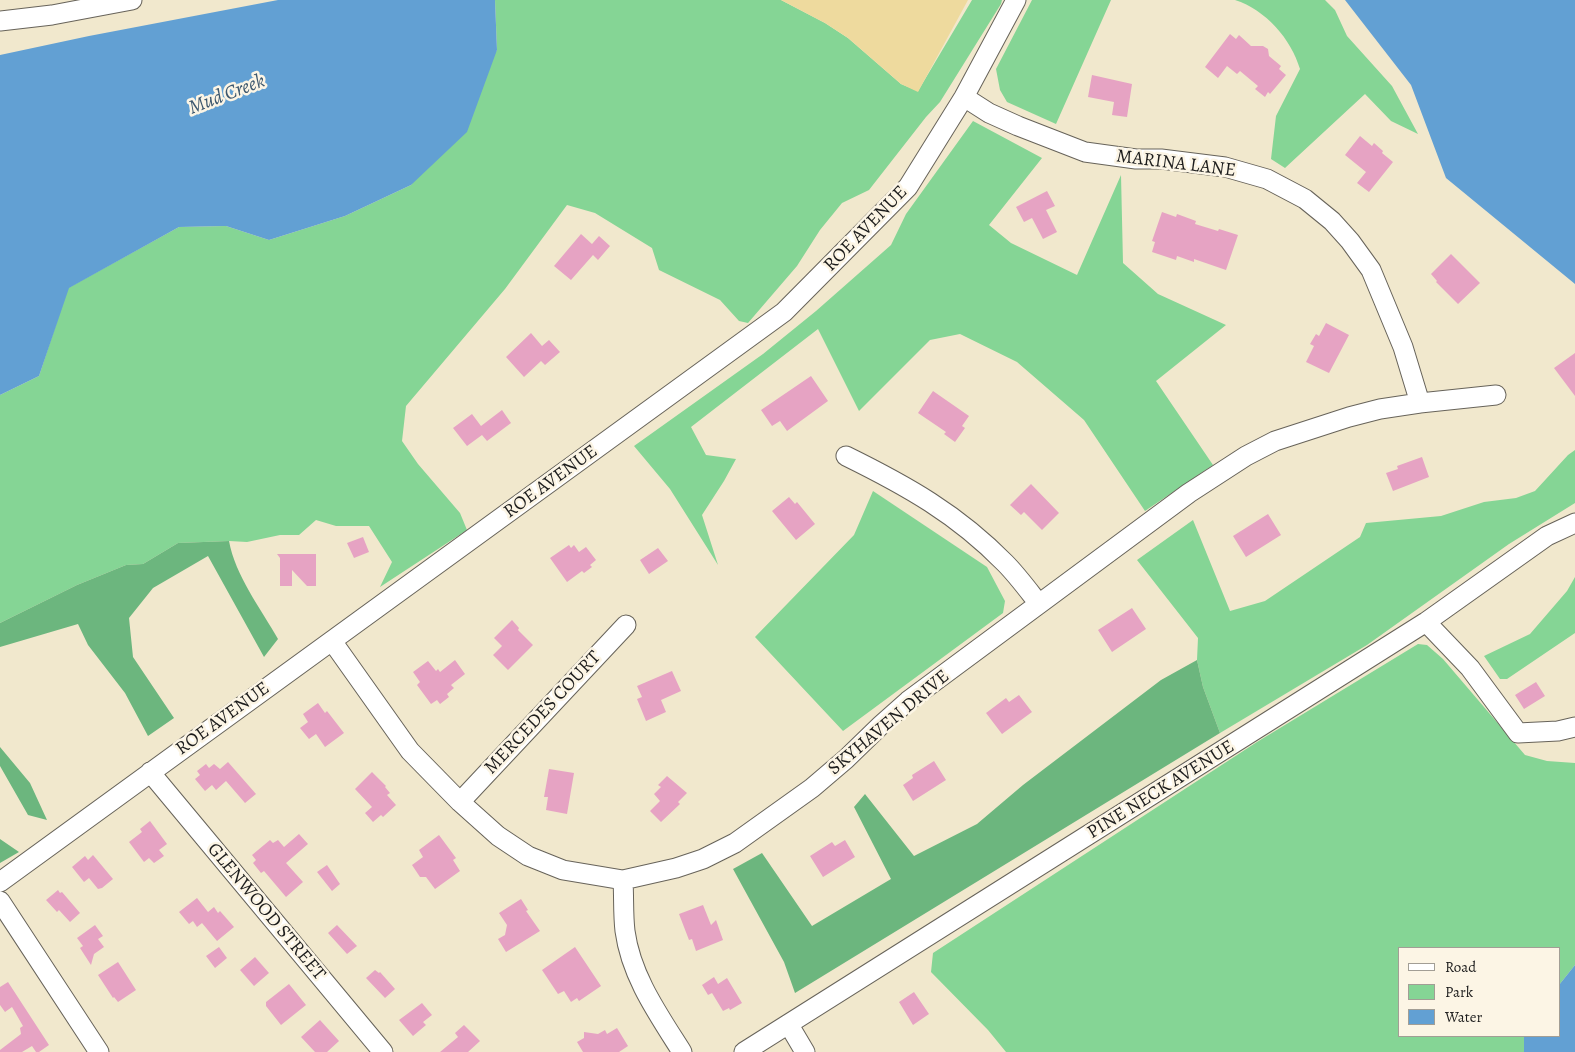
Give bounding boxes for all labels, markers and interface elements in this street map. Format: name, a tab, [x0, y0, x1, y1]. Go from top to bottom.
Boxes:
water label: Mud Creek	[185, 69, 269, 121]
street label: MARINA LANE	[1115, 145, 1237, 183]
street label: ROE AVENUE	[819, 181, 913, 277]
street label: ROE AVENUE	[500, 440, 602, 524]
street label: MERCEDES COURT	[480, 647, 606, 779]
street label: SKYHAVEN DRIVE	[824, 666, 954, 780]
street label: ROE AVENUE	[172, 677, 274, 761]
street label: PINE NECK AVENUE	[1083, 736, 1239, 844]
street label: GLENWOOD STREET	[202, 839, 330, 985]
legend	[1398, 947, 1560, 1037]
text: Road	[1445, 957, 1476, 977]
text: Park	[1445, 982, 1473, 1002]
text: Water	[1445, 1007, 1482, 1027]

